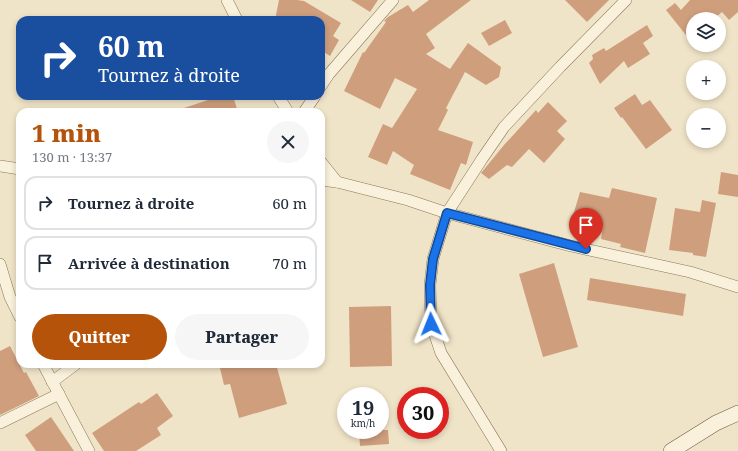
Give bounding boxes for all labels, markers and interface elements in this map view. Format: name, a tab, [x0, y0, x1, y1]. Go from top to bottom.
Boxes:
map controls	[686, 12, 726, 148]
button: layers	[686, 12, 726, 52]
text: 60 m	[98, 27, 165, 65]
icon: right	[32, 32, 84, 84]
button: +	[686, 60, 726, 100]
text: Tournez à droite	[98, 63, 240, 87]
button: −	[686, 108, 726, 148]
text: 1 min	[32, 116, 101, 149]
button: close	[267, 121, 309, 163]
text: 130 m · 13:37	[32, 148, 112, 166]
icon: right	[34, 192, 56, 214]
text: Tournez à droite	[68, 193, 194, 213]
text: 60 m	[272, 193, 307, 213]
pin	[569, 208, 603, 249]
icon: arrive	[575, 214, 597, 236]
icon: arrive	[34, 252, 56, 274]
text: Arrivée à destination	[68, 253, 230, 273]
text: 70 m	[272, 253, 307, 273]
position arrow	[410, 303, 452, 345]
button: Quitter	[32, 314, 167, 360]
button: Partager	[175, 314, 309, 360]
speed limit sign: 30	[397, 387, 449, 439]
text: 19	[352, 394, 374, 421]
text: km/h	[351, 416, 375, 430]

